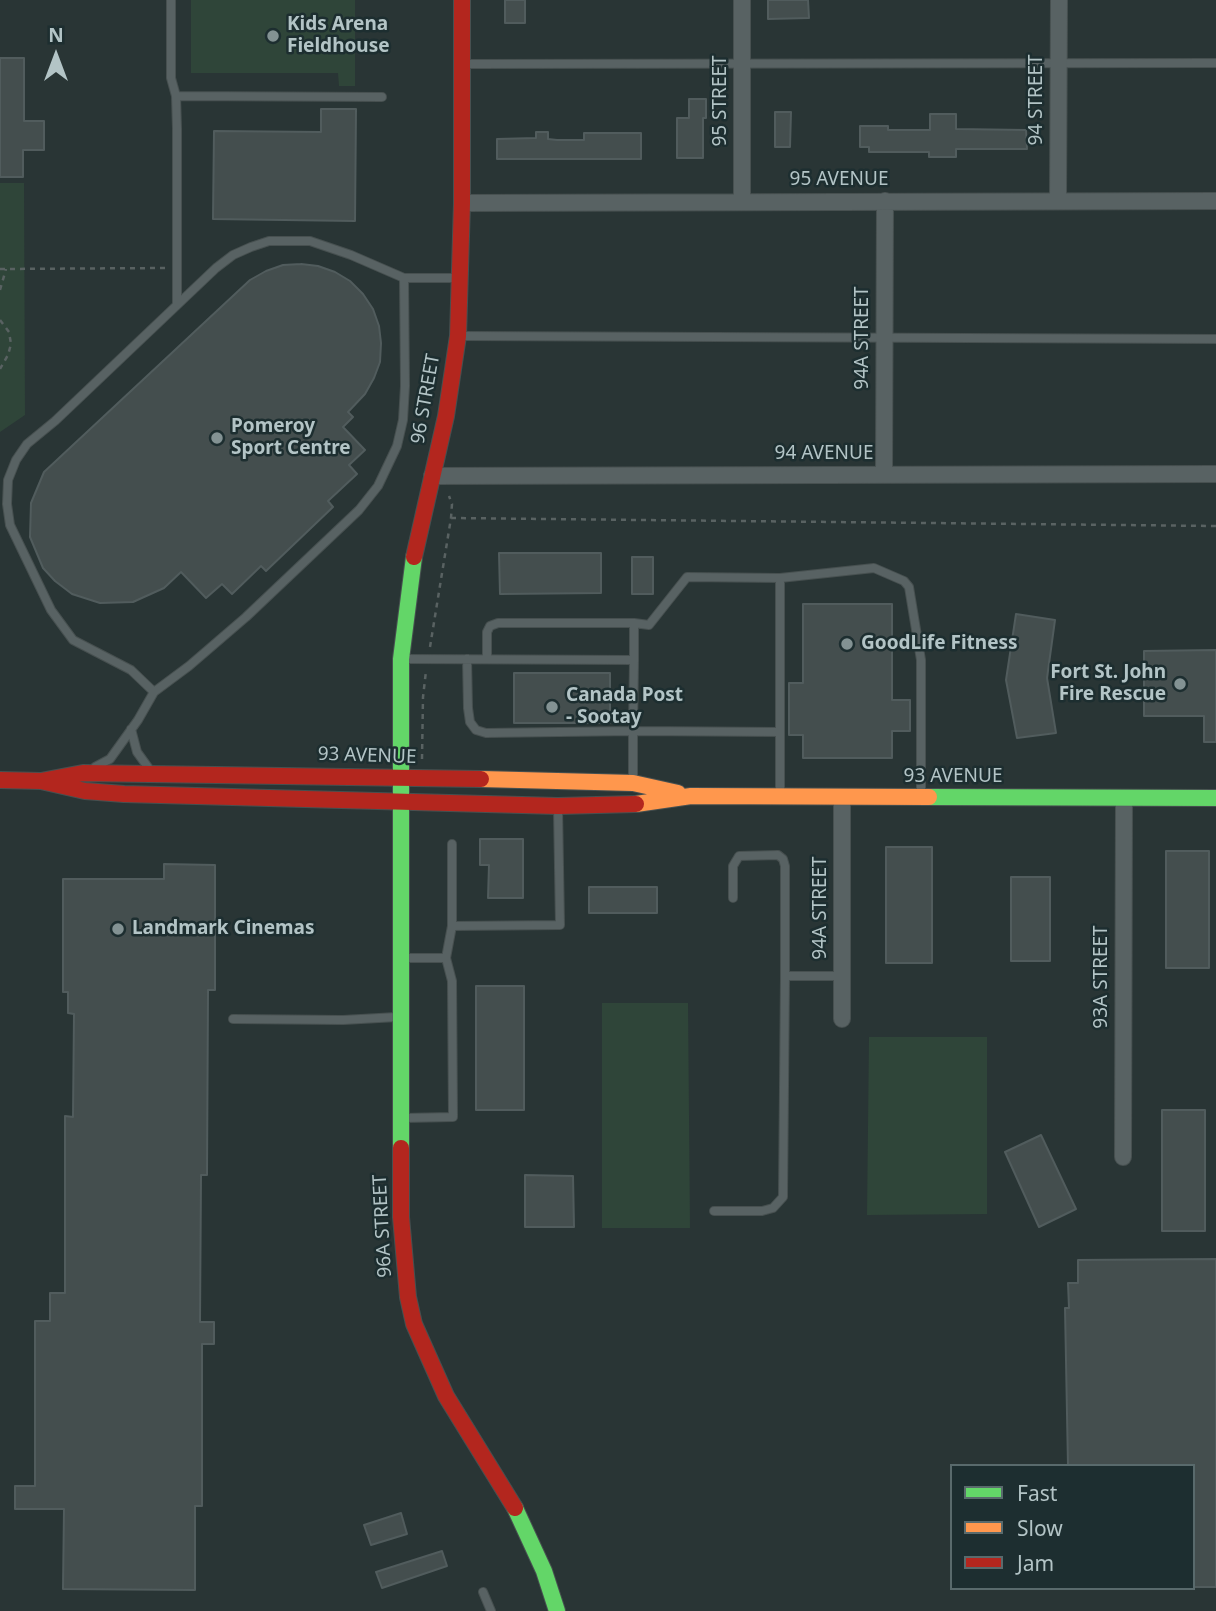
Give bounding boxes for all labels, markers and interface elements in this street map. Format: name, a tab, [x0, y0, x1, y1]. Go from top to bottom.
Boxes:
place label: Kids Arena Fieldhouse	[287, 14, 390, 58]
north arrow	[21, 21, 91, 91]
text: N	[48, 22, 64, 48]
marker: Kids Arena Fieldhouse	[265, 28, 281, 44]
street label: 94 STREET	[1026, 54, 1048, 146]
street label: 95 STREET	[710, 55, 732, 147]
street label: 95 AVENUE	[790, 169, 888, 191]
street label: 94A STREET	[852, 286, 874, 390]
street label: 96 STREET	[407, 352, 445, 446]
place label: Pomeroy Sport Centre	[231, 416, 351, 460]
marker: Pomeroy Sport Centre	[209, 430, 225, 446]
street label: 94 AVENUE	[775, 443, 873, 465]
place label: GoodLife Fitness	[861, 633, 1018, 655]
marker: GoodLife Fitness	[839, 636, 855, 652]
place label: Fort St. John Fire Rescue	[1050, 662, 1166, 706]
marker: Fort St. John Fire Rescue	[1172, 676, 1188, 692]
place label: Canada Post - Sootay	[566, 685, 683, 729]
marker: Canada Post - Sootay	[544, 699, 560, 715]
street label: 93 AVENUE	[317, 743, 417, 769]
street label: 93 AVENUE	[904, 766, 1002, 788]
street label: 94A STREET	[810, 856, 832, 960]
place label: Landmark Cinemas	[132, 918, 314, 940]
marker: Landmark Cinemas	[110, 921, 126, 937]
street label: 93A STREET	[1091, 925, 1113, 1029]
street label: 96A STREET	[369, 1174, 397, 1278]
legend	[950, 1464, 1195, 1590]
text: Fast	[1017, 1479, 1057, 1507]
text: Slow	[1017, 1514, 1063, 1542]
text: Jam	[1017, 1549, 1054, 1577]

